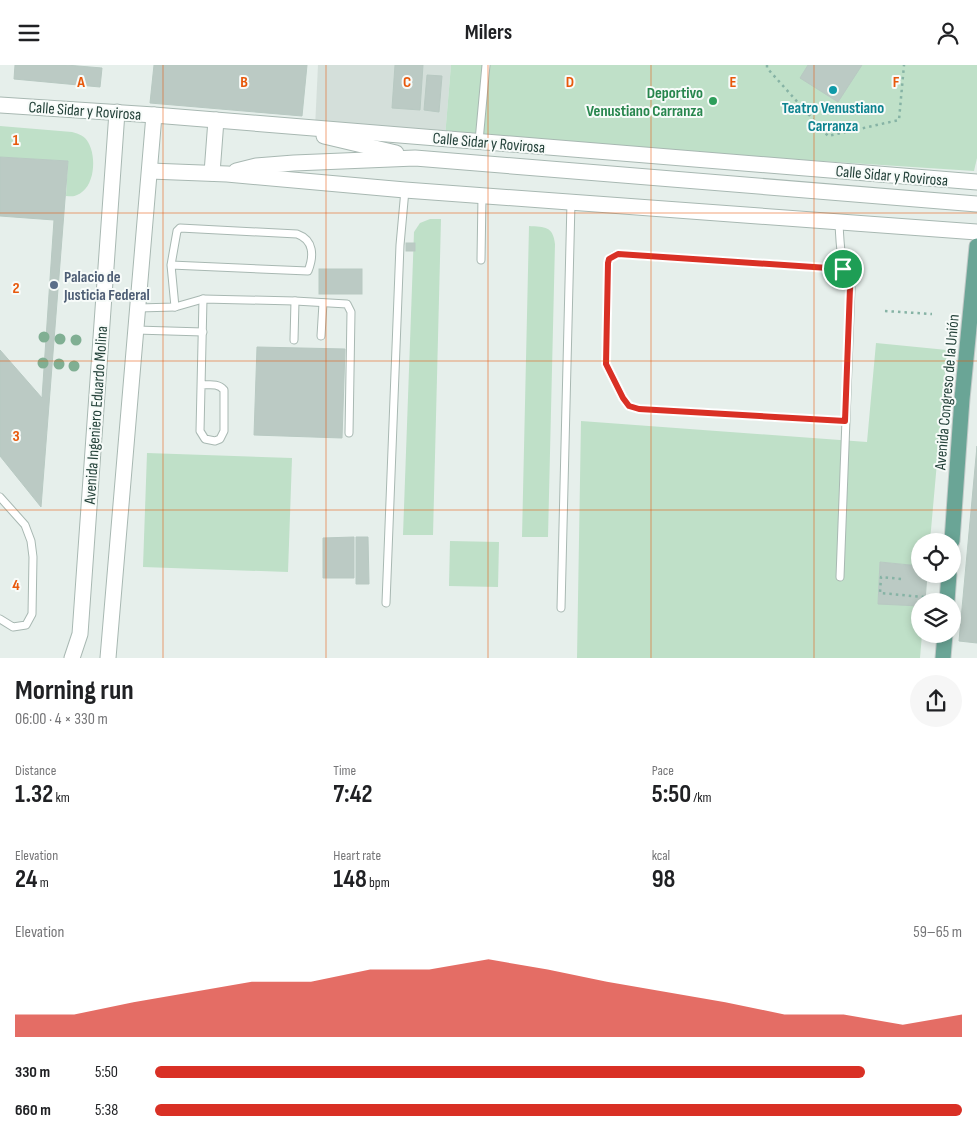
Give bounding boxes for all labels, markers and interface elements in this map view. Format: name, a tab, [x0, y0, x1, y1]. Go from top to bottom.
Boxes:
icon: menu	[15, 19, 43, 47]
text: Milers	[465, 19, 512, 46]
icon: person	[934, 19, 962, 47]
text: A	[76, 73, 85, 92]
text: B	[240, 73, 248, 92]
text: C	[403, 73, 411, 92]
text: D	[566, 73, 574, 92]
text: E	[730, 73, 737, 92]
text: F	[893, 73, 900, 92]
place label: Deportivo Venustiano Carranza	[586, 84, 703, 121]
marker: Teatro Venustiano Carranza	[827, 84, 839, 96]
marker: Deportivo Venustiano Carranza	[707, 95, 719, 107]
street label: Calle Sidar y Rovirosa	[28, 98, 142, 125]
place label: Teatro Venustiano Carranza	[782, 99, 884, 136]
street label: Calle Sidar y Rovirosa	[432, 129, 546, 158]
text: 1	[13, 131, 20, 150]
street label: Calle Sidar y Rovirosa	[835, 162, 949, 191]
pin	[822, 248, 864, 290]
icon: arrive	[829, 255, 857, 283]
place label: Palacio de Justicia Federal	[63, 268, 150, 305]
text: 2	[12, 279, 20, 298]
marker: Palacio de Justicia Federal	[48, 279, 60, 291]
street label: Avenida Congreso de la Unión	[931, 314, 964, 472]
street label: Avenida Ingeniero Eduardo Molina	[81, 325, 112, 506]
text: 3	[12, 427, 20, 446]
map controls	[911, 533, 961, 643]
button: locate	[911, 533, 961, 583]
text: 4	[12, 576, 20, 595]
button: layers	[911, 593, 961, 643]
text: Morning run	[15, 674, 134, 707]
button: share	[910, 675, 962, 727]
text: 06:00 · 4 × 330 m	[15, 710, 108, 729]
text: Distance	[15, 762, 56, 779]
text: Time	[333, 762, 356, 779]
text: Pace	[652, 762, 674, 779]
text: 1.32	[15, 779, 53, 810]
text: 7:42	[333, 779, 372, 810]
text: 5:50	[652, 779, 691, 810]
text: km	[53, 789, 70, 806]
text: /km	[691, 789, 712, 806]
text: Elevation	[15, 847, 58, 864]
text: Heart rate	[333, 847, 381, 864]
text: kcal	[652, 847, 670, 864]
text: 24	[15, 864, 38, 895]
text: 148	[333, 864, 367, 895]
text: 98	[652, 864, 675, 895]
text: m	[38, 874, 49, 891]
text: bpm	[367, 874, 390, 891]
text: Elevation	[15, 923, 64, 942]
text: 59–65 m	[913, 923, 962, 942]
text: 330 m	[15, 1063, 50, 1082]
text: 5:50	[95, 1063, 118, 1082]
text: 660 m	[15, 1101, 51, 1120]
text: 5:38	[95, 1101, 118, 1120]

